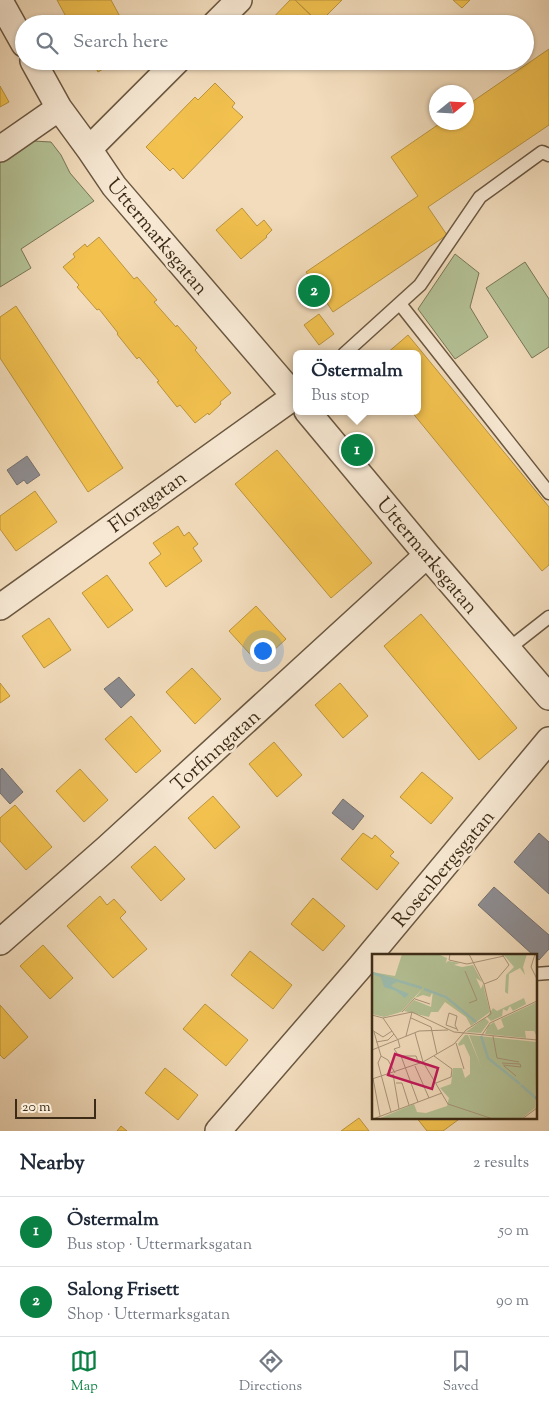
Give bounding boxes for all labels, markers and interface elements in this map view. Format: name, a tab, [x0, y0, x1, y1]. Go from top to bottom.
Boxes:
search box	[15, 15, 534, 70]
icon: search	[33, 29, 61, 57]
text: Search here	[73, 29, 168, 56]
north arrow	[429, 85, 474, 130]
street label: Uttermarksgatan	[98, 173, 214, 303]
pin: 2	[298, 272, 330, 310]
popup	[293, 350, 421, 415]
text: Östermalm	[311, 358, 403, 385]
text: Bus stop	[311, 385, 369, 408]
pin: 1	[341, 431, 373, 469]
street label: Floragatan	[103, 465, 194, 541]
street label: Uttermarksgatan	[368, 492, 484, 622]
your location	[250, 638, 276, 664]
street label: Torfinngatan	[165, 704, 268, 800]
street label: Rosenbergsgatan	[387, 804, 503, 935]
inset map	[372, 954, 536, 1118]
scale bar	[15, 1096, 96, 1119]
text: 20 m	[22, 1098, 51, 1118]
text: Nearby	[20, 1149, 85, 1179]
text: 2 results	[473, 1152, 529, 1175]
text: Östermalm	[67, 1207, 159, 1234]
text: 1	[33, 1220, 39, 1243]
text: 50 m	[498, 1220, 529, 1243]
text: Bus stop · Uttermarksgatan	[67, 1234, 252, 1257]
text: Salong Frisett	[67, 1277, 179, 1304]
text: 2	[32, 1290, 40, 1313]
text: 90 m	[496, 1290, 529, 1313]
text: Shop · Uttermarksgatan	[67, 1304, 230, 1327]
tab: Map	[70, 1347, 98, 1397]
tab: Directions	[239, 1347, 302, 1397]
tab: Saved	[443, 1347, 479, 1397]

